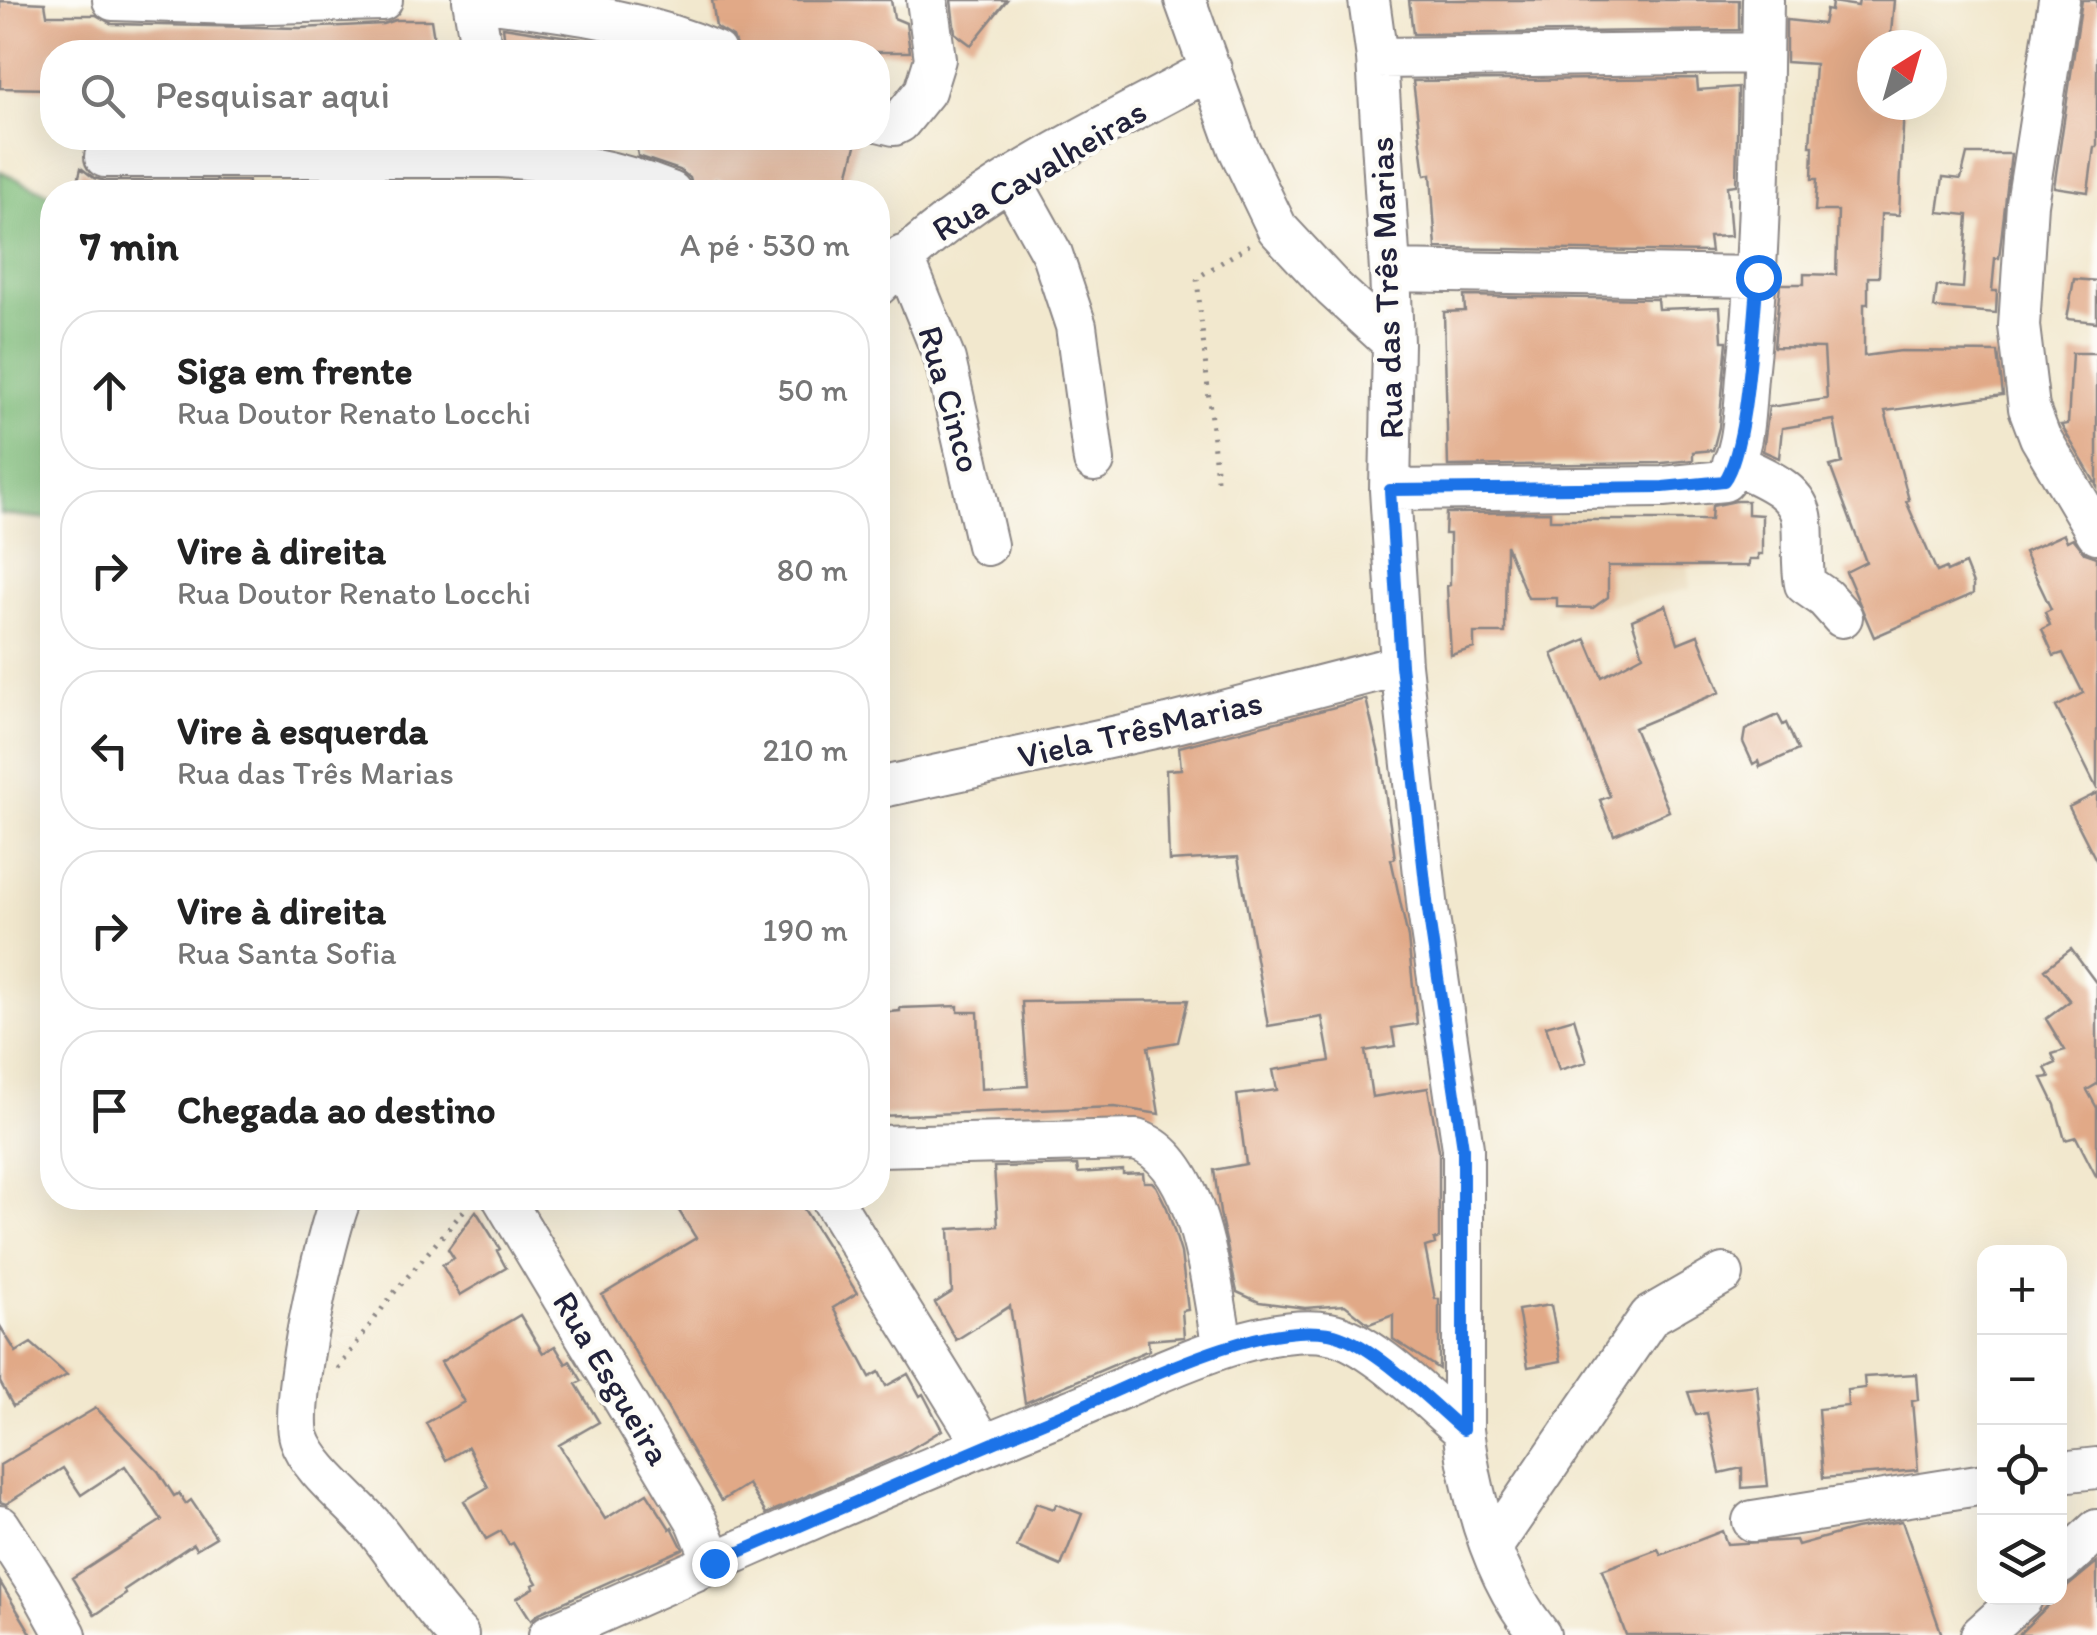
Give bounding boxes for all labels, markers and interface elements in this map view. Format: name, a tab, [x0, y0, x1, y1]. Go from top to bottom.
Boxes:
north arrow	[1857, 30, 1947, 120]
search box	[40, 40, 890, 150]
icon: search	[75, 68, 130, 123]
text: Pesquisar aqui	[155, 72, 390, 118]
street label: Rua Cavalheiras	[924, 90, 1154, 250]
street label: Rua das Três Marias	[1360, 136, 1412, 440]
text: 7 min	[80, 220, 179, 271]
text: A pé · 530 m	[680, 226, 850, 264]
route start	[1736, 255, 1782, 301]
street label: Rua Cinco	[909, 321, 991, 477]
text: Siga em frente	[177, 348, 413, 394]
icon: ahead	[82, 363, 137, 418]
text: 50 m	[777, 371, 848, 409]
text: Rua Doutor Renato Locchi	[177, 394, 531, 432]
text: Vire à direita	[177, 528, 386, 574]
icon: right	[82, 543, 137, 598]
text: 80 m	[777, 551, 848, 589]
text: Rua Doutor Renato Locchi	[177, 574, 531, 612]
street label: Viela TrêsMarias	[1014, 680, 1266, 778]
text: Vire à esquerda	[177, 708, 428, 754]
icon: left	[82, 723, 137, 778]
text: 210 m	[762, 731, 848, 769]
text: Rua das Três Marias	[177, 754, 454, 792]
text: Vire à direita	[177, 888, 386, 934]
icon: right	[82, 903, 137, 958]
text: 190 m	[763, 911, 848, 949]
text: Rua Santa Sofia	[177, 934, 397, 972]
icon: arrive	[82, 1083, 137, 1138]
text: Chegada ao destino	[177, 1087, 496, 1133]
map controls	[1977, 1245, 2067, 1605]
button: +	[1977, 1245, 2067, 1335]
street label: Rua Esgueira	[544, 1283, 680, 1473]
button: −	[1977, 1335, 2067, 1425]
button: locate	[1977, 1425, 2067, 1515]
button: layers	[1977, 1515, 2067, 1605]
route end	[692, 1541, 738, 1587]

